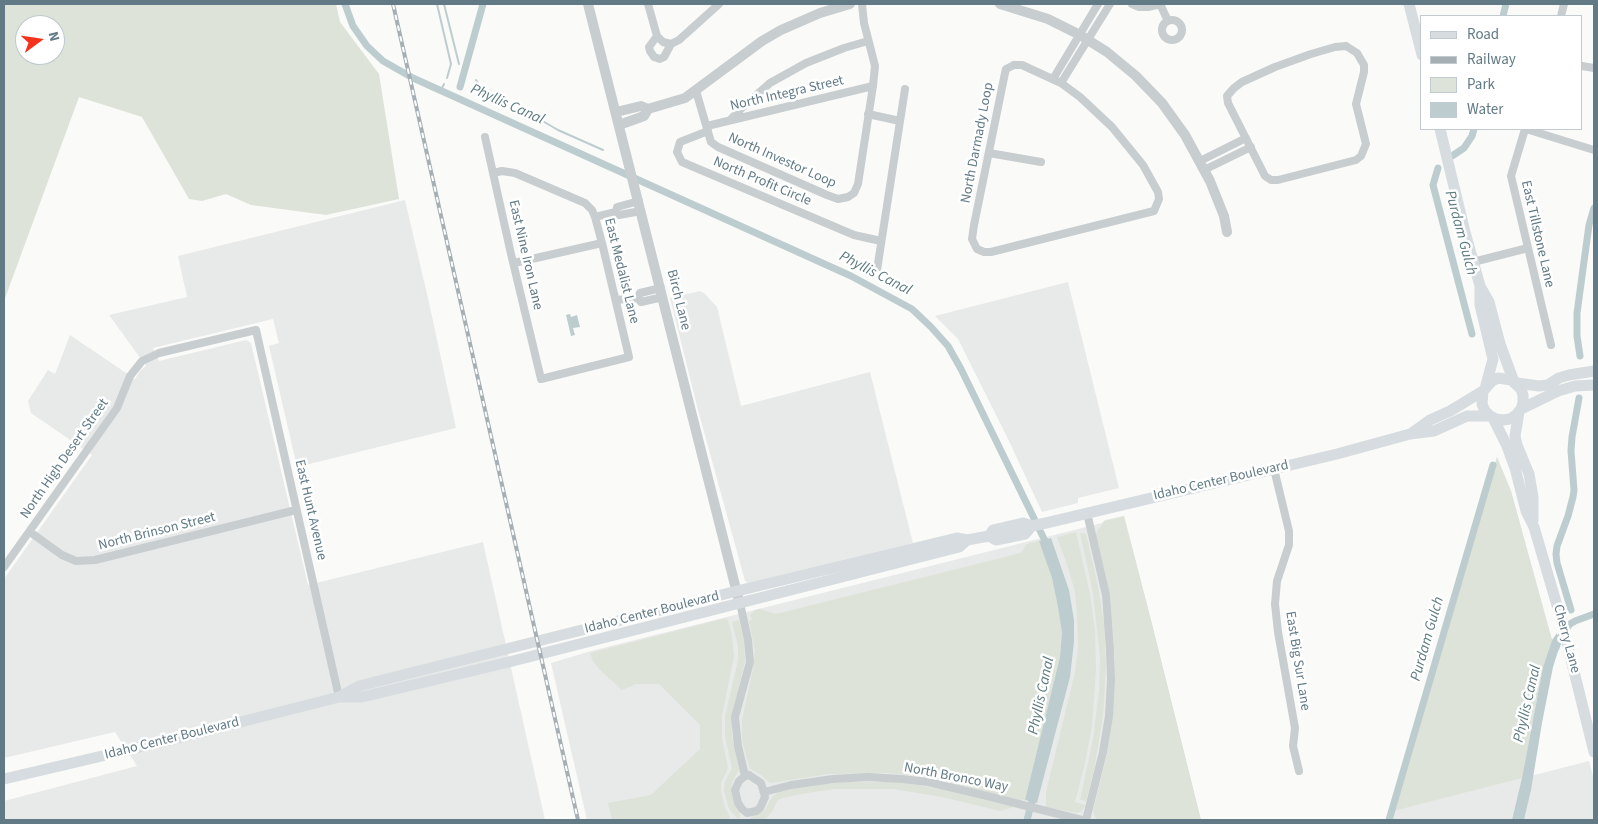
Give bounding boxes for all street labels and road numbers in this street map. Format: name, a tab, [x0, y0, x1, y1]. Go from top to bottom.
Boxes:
street label: North Integra Street	[729, 73, 845, 115]
street label: North Darmady Loop	[958, 81, 998, 205]
street label: North Investor Loop	[725, 130, 839, 192]
street label: North Profit Circle	[710, 154, 814, 210]
street label: East Tillstone Lane	[1517, 179, 1557, 289]
street label: East Nine Iron Lane	[504, 198, 546, 312]
street label: East Medalist Lane	[600, 217, 642, 325]
street label: Birch Lane	[662, 268, 694, 332]
street label: North High Desert Street	[17, 396, 113, 522]
street label: Idaho Center Boulevard	[1152, 457, 1290, 505]
street label: East Hunt Avenue	[290, 458, 330, 562]
street label: North Brinson Street	[97, 509, 217, 555]
street label: Idaho Center Boulevard	[583, 588, 721, 638]
street label: Cherry Lane	[1549, 603, 1583, 675]
street label: East Big Sur Lane	[1281, 610, 1313, 712]
street label: Idaho Center Boulevard	[103, 714, 241, 764]
street label: North Bronco Way	[903, 760, 1009, 796]

